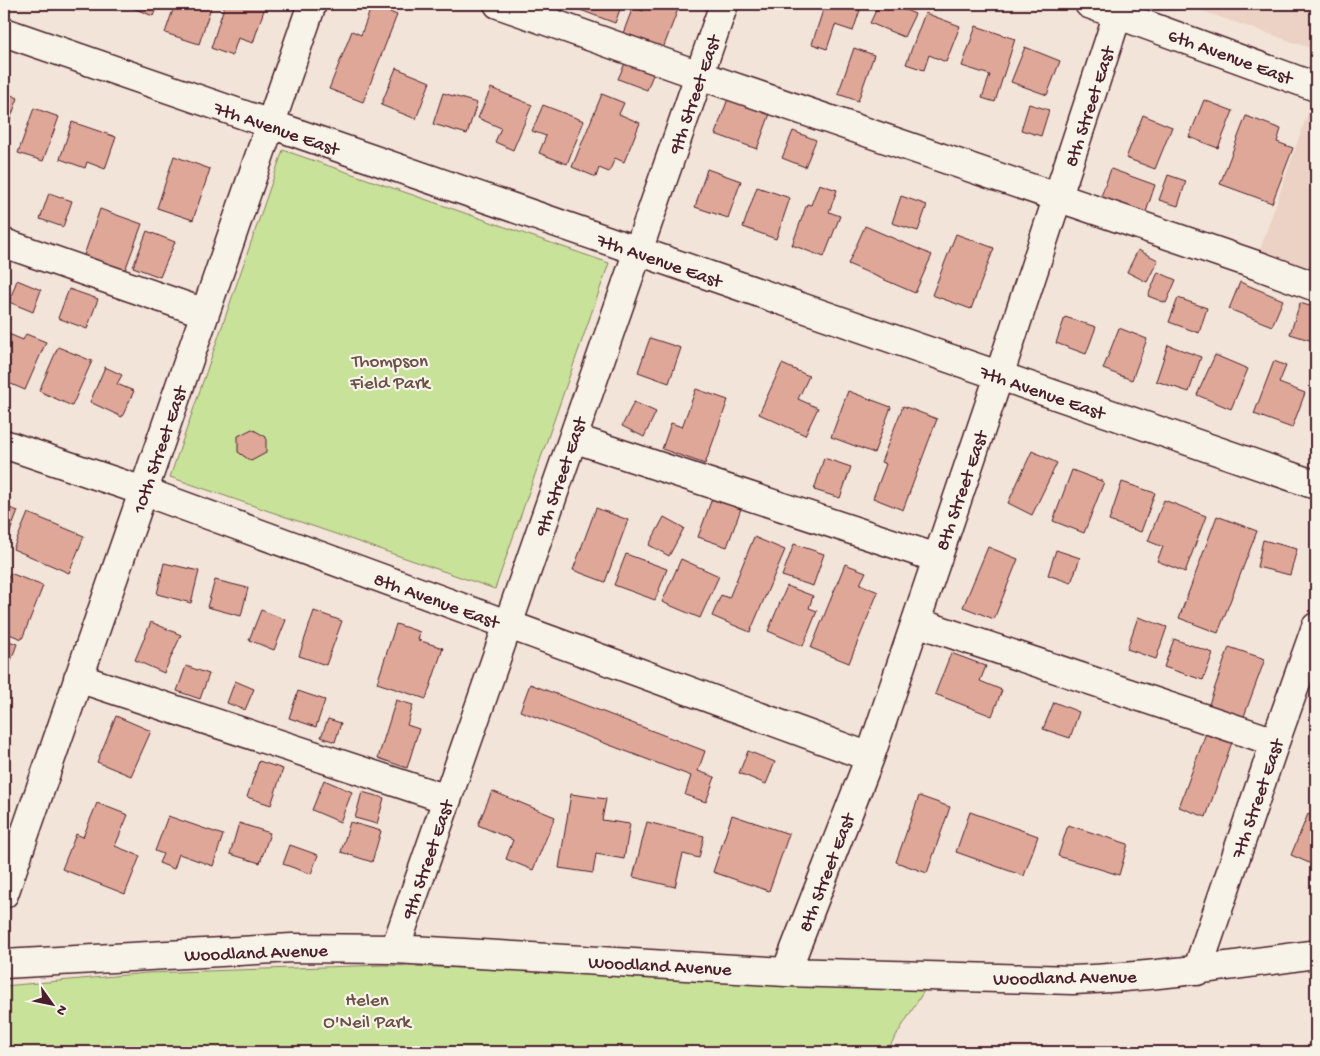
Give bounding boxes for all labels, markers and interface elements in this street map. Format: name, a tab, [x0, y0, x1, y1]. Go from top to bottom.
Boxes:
street label: 6th Avenue East	[1164, 25, 1297, 92]
street label: 9th Street East	[665, 31, 728, 159]
street label: 8th Street East	[1061, 42, 1122, 170]
street label: 7th Avenue East	[209, 98, 344, 163]
street label: 7th Avenue East	[592, 230, 727, 295]
park label: Thompson Field Park	[349, 351, 431, 396]
street label: 7th Avenue East	[975, 362, 1110, 427]
street label: 10th Street East	[128, 381, 195, 518]
street label: 9th Street East	[531, 413, 594, 541]
street label: 8th Street East	[932, 426, 995, 554]
street label: 8th Avenue East	[370, 569, 504, 636]
street label: 7th Street East	[1228, 734, 1291, 863]
street label: 9th Street East	[398, 796, 461, 924]
street label: 8th Street East	[795, 809, 862, 936]
street label: Woodland Avenue	[184, 940, 328, 968]
street label: Woodland Avenue	[588, 952, 732, 983]
street label: Woodland Avenue	[993, 967, 1137, 992]
north arrow	[28, 978, 78, 1028]
park label: Helen O'Neil Park	[323, 990, 412, 1035]
text: N	[51, 1001, 70, 1018]

